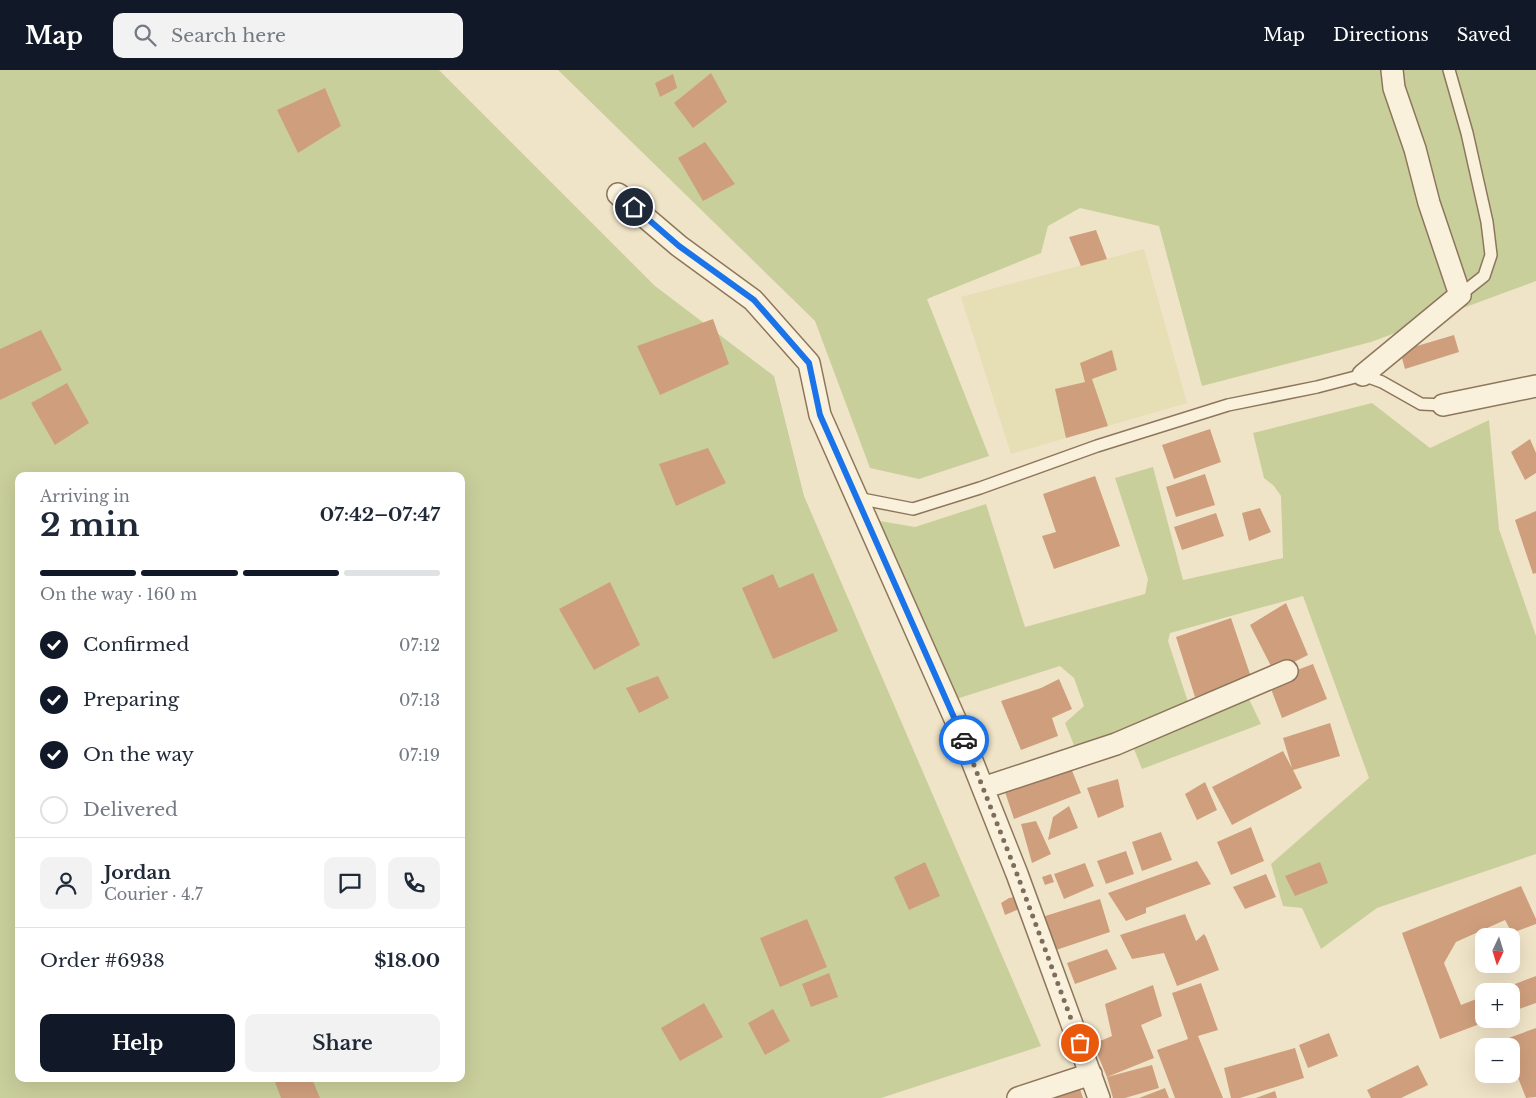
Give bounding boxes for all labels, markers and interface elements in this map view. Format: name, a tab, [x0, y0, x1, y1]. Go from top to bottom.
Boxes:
search box	[113, 13, 463, 58]
text: Map	[25, 21, 83, 50]
icon: search	[131, 21, 159, 49]
text: Search here	[171, 24, 286, 47]
text: Map	[1263, 24, 1305, 46]
text: Directions	[1333, 24, 1429, 46]
text: Saved	[1457, 24, 1511, 46]
pin	[613, 186, 655, 228]
icon: home	[620, 193, 648, 221]
text: Arriving in	[40, 486, 130, 506]
text: 07:42–07:47	[320, 503, 440, 526]
text: 2 min	[40, 505, 140, 545]
text: On the way · 160 m	[40, 584, 197, 604]
icon: check	[40, 631, 68, 659]
text: Confirmed	[83, 633, 189, 656]
text: 07:12	[399, 635, 440, 655]
icon: check	[40, 686, 68, 714]
text: Preparing	[83, 688, 179, 711]
text: 07:13	[399, 690, 440, 710]
courier	[939, 715, 989, 765]
icon: car	[950, 726, 978, 754]
icon: check	[40, 741, 68, 769]
text: On the way	[83, 743, 194, 766]
text: 07:19	[399, 745, 440, 765]
text: Delivered	[83, 798, 178, 821]
button: person	[40, 857, 92, 909]
button: chat	[324, 857, 376, 909]
button: phone	[388, 857, 440, 909]
text: Jordan	[104, 861, 171, 884]
text: Courier · 4.7	[104, 884, 203, 904]
north arrow	[1475, 928, 1520, 972]
map controls	[1475, 928, 1520, 1083]
text: Order #6938	[40, 949, 165, 972]
text: $18.00	[374, 949, 440, 972]
button: +	[1475, 983, 1520, 1028]
button: Help	[40, 1014, 235, 1072]
button: Share	[245, 1014, 440, 1072]
pin	[1059, 1022, 1101, 1064]
icon: bag	[1066, 1029, 1094, 1057]
button: −	[1475, 1038, 1520, 1083]

